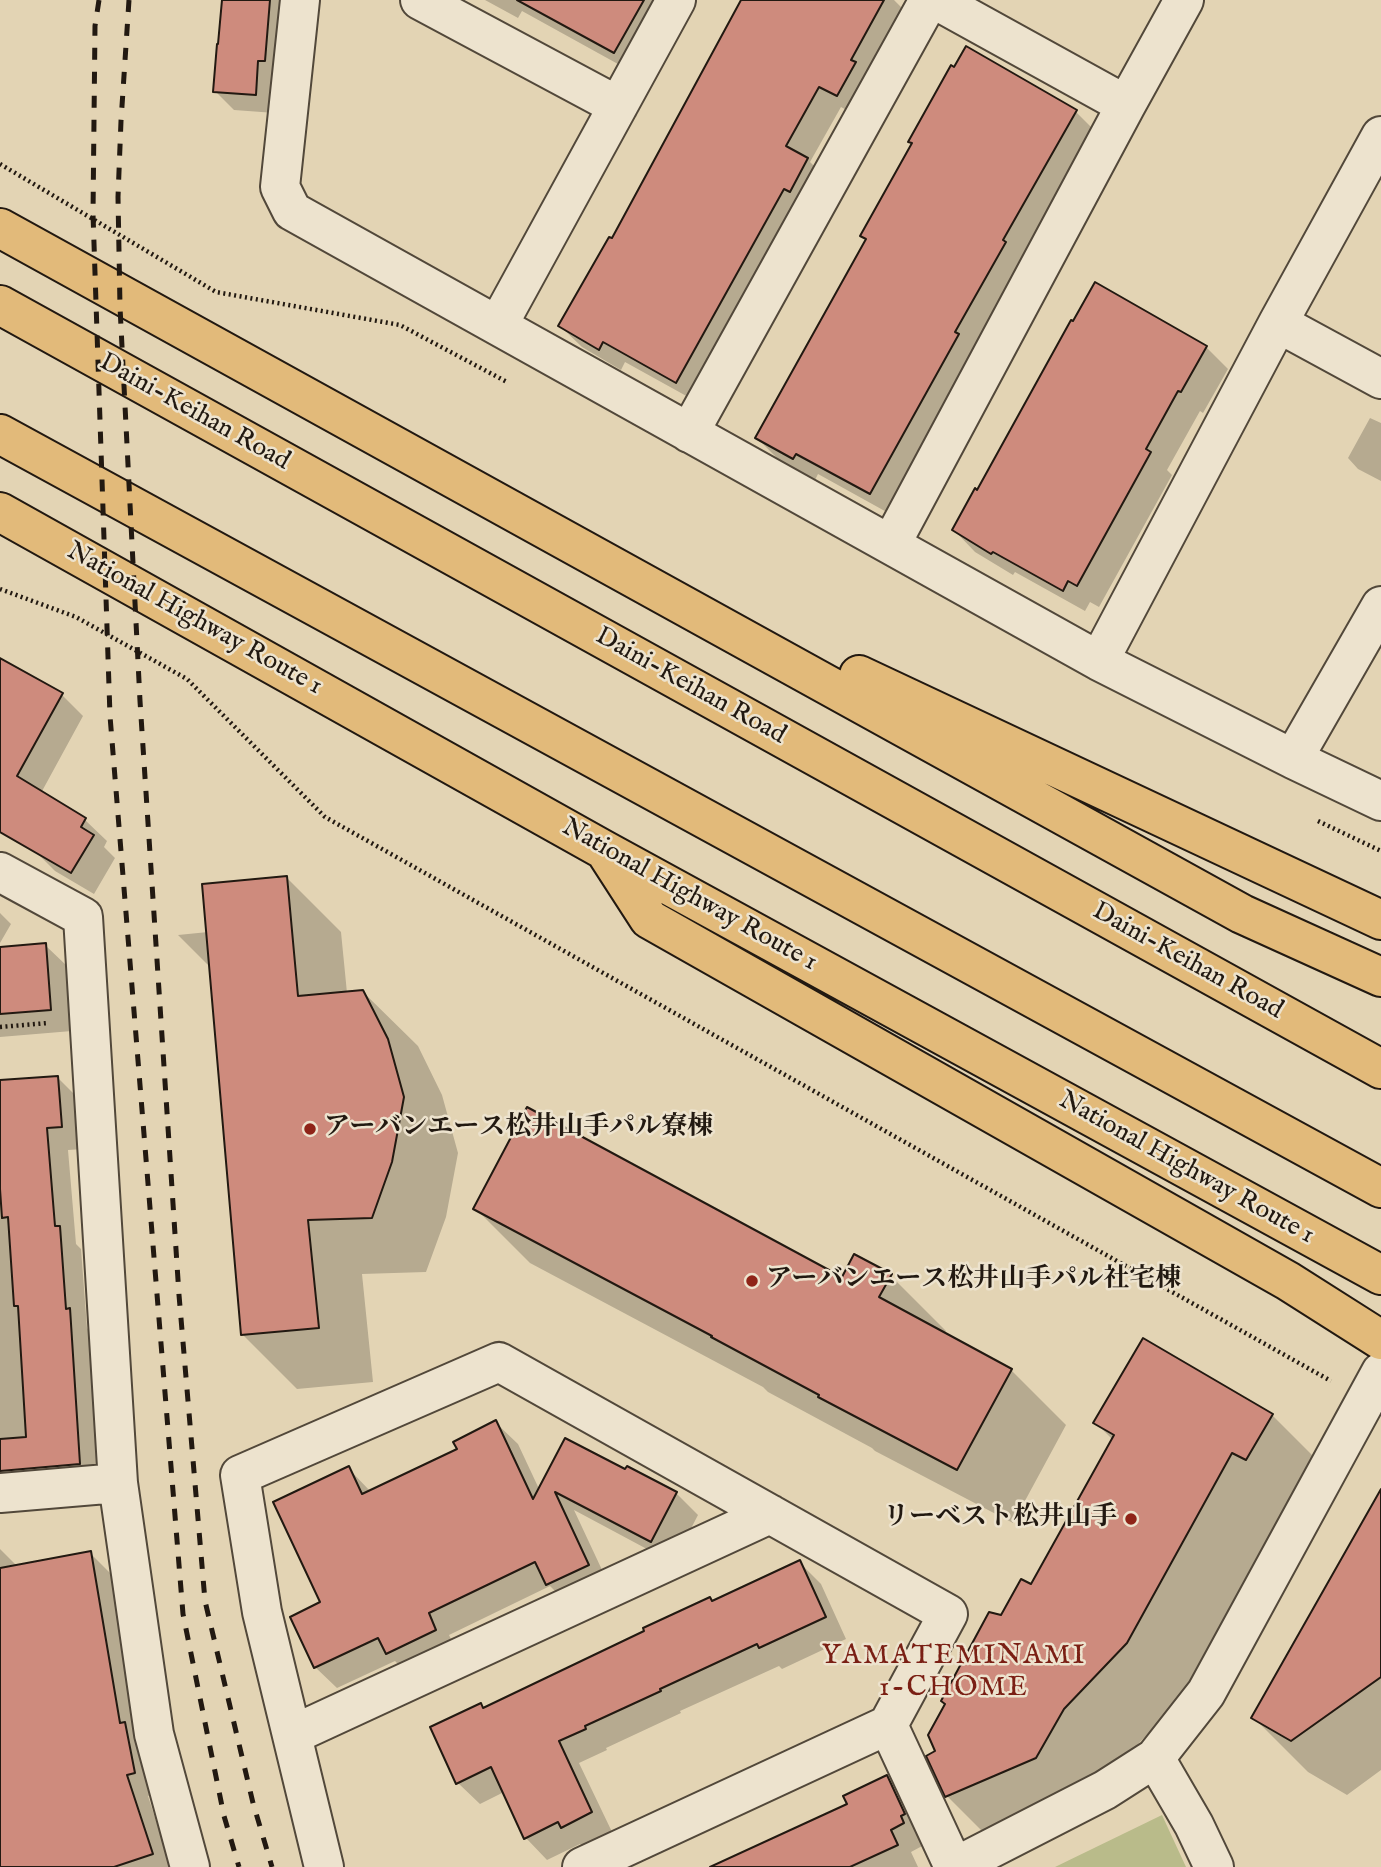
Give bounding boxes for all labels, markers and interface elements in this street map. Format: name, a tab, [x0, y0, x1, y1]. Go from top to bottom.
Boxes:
street label: Daini-Keihan Road	[93, 348, 295, 478]
street label: National Highway Route 1	[61, 537, 327, 703]
street label: Daini-Keihan Road	[589, 622, 791, 752]
street label: National Highway Route 1	[556, 813, 822, 979]
street label: Daini-Keihan Road	[1086, 897, 1288, 1027]
street label: National Highway Route 1	[1053, 1086, 1319, 1252]
place label: アーバンエース松井山手パル寮棟	[324, 1113, 713, 1145]
marker: アーバンエース松井山手パル寮棟	[302, 1121, 318, 1137]
place label: アーバンエース松井山手パル社宅棟	[766, 1265, 1181, 1297]
marker: アーバンエース松井山手パル社宅棟	[744, 1273, 760, 1289]
place label: リーベスト松井山手	[883, 1503, 1117, 1535]
marker: リーベスト松井山手	[1123, 1511, 1139, 1527]
district label: YAMATEMINAMI 1-CHOME	[823, 1640, 1085, 1706]

